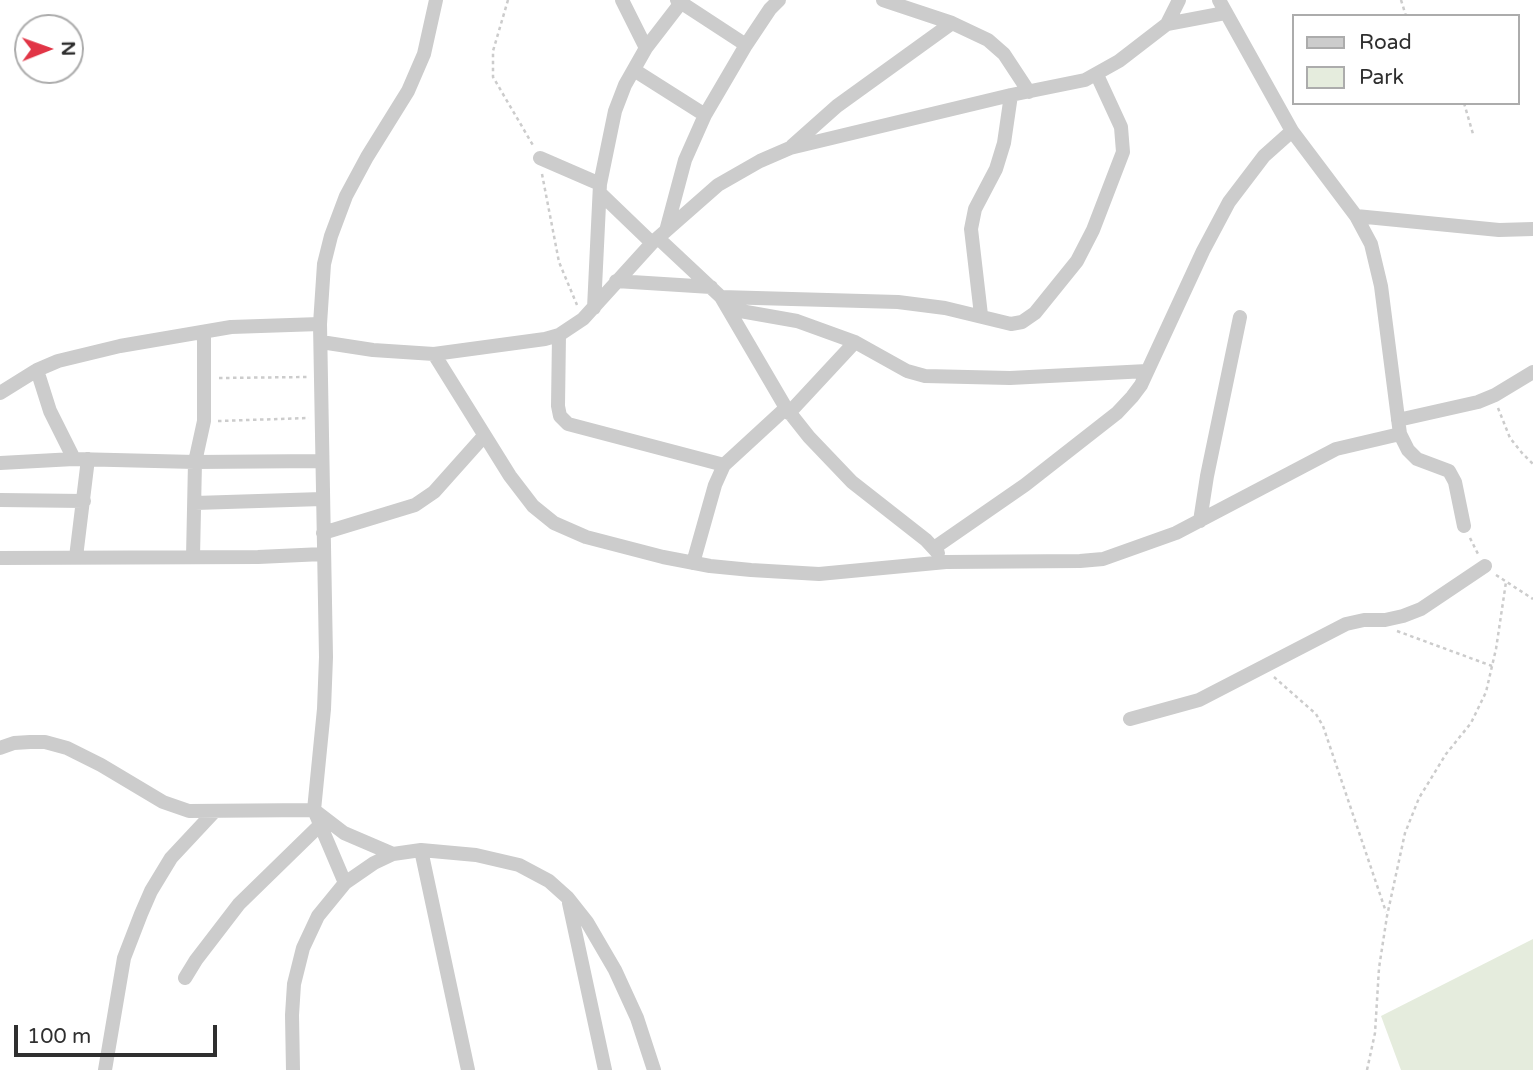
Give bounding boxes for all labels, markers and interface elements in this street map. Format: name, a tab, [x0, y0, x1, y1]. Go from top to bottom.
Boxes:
north arrow	[14, 14, 84, 84]
legend	[1292, 14, 1519, 105]
text: Road	[1359, 30, 1412, 55]
text: N	[57, 41, 79, 56]
text: Park	[1359, 65, 1404, 90]
scale bar	[18, 1010, 220, 1054]
text: 100 m	[27, 1024, 91, 1049]

